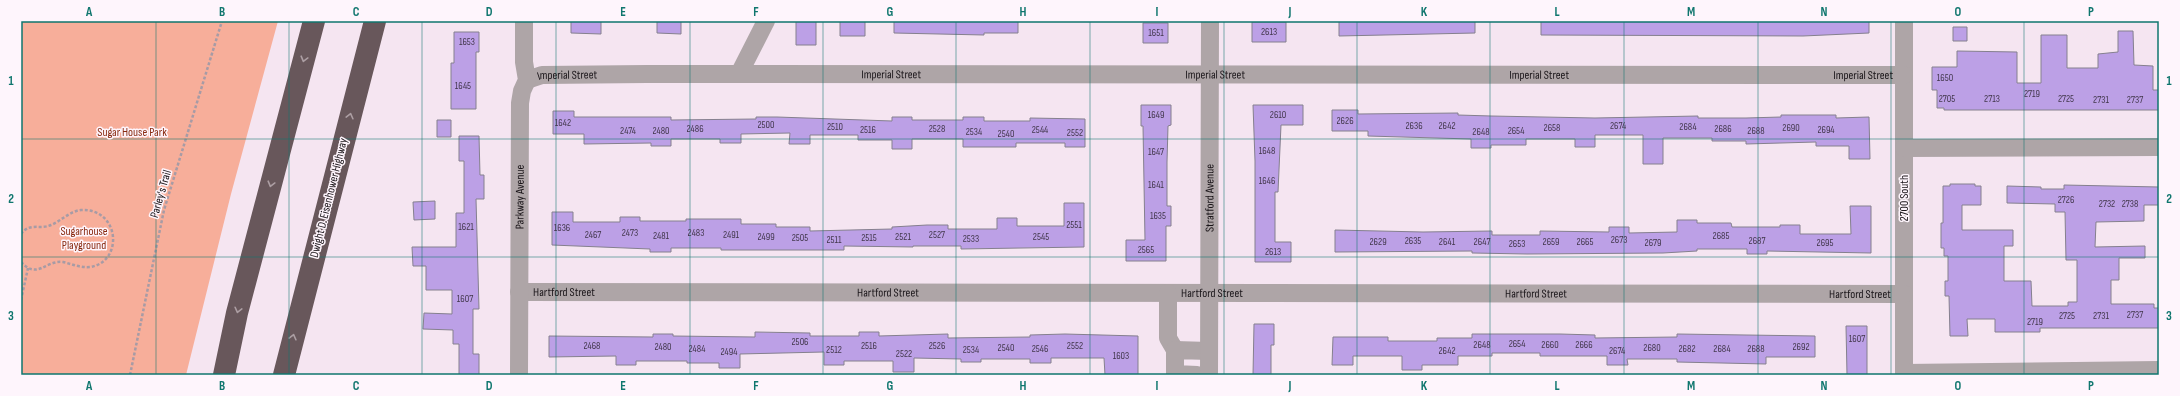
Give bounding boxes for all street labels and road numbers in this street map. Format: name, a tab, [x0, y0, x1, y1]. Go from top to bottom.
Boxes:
street label: Imperial Street	[535, 67, 597, 84]
street label: Imperial Street	[861, 67, 921, 82]
street label: Imperial Street	[1185, 67, 1245, 82]
street label: Imperial Street	[1509, 67, 1569, 82]
street label: Imperial Street	[1833, 67, 1893, 82]
street label: Dwight D. Eisenhower Highway	[307, 136, 351, 259]
street label: Parkway Avenue	[512, 164, 527, 229]
street label: Stratford Avenue	[1202, 164, 1217, 232]
street label: Parley's Trail	[147, 168, 175, 220]
street label: 2700 South	[1897, 175, 1912, 221]
street label: Hartford Street	[533, 285, 595, 300]
street label: Hartford Street	[857, 285, 919, 300]
street label: Hartford Street	[1181, 285, 1243, 301]
street label: Hartford Street	[1505, 286, 1567, 301]
street label: Hartford Street	[1829, 286, 1891, 301]

